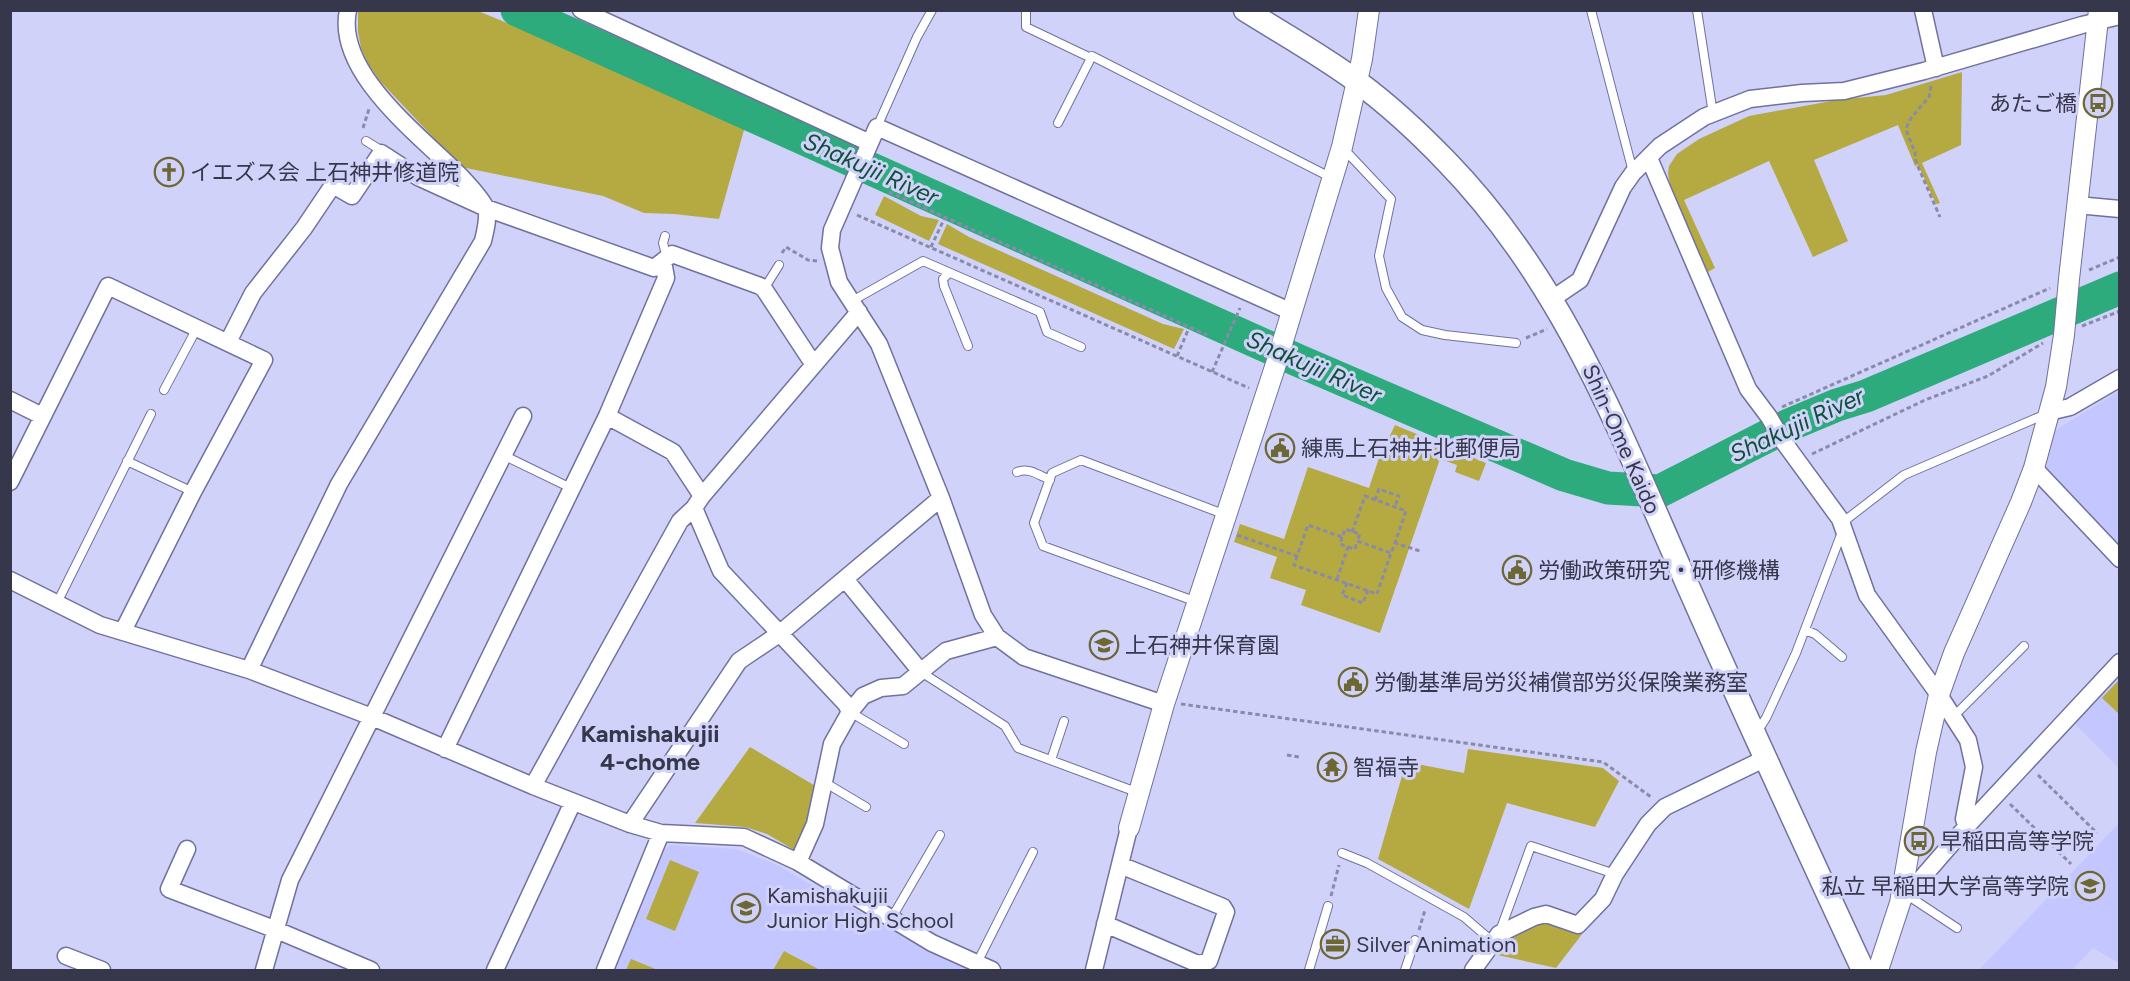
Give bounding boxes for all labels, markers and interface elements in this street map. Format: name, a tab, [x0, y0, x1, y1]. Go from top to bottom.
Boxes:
bus stop icon: あたご橋	[2082, 87, 2114, 119]
place label: あたご橋	[1989, 90, 2077, 117]
water label: Shakujii River	[799, 126, 944, 212]
church icon: イエズス会 上石神井修道院	[153, 156, 185, 188]
place label: イエズス会 上石神井修道院	[190, 159, 459, 186]
water label: Shakujii River	[1242, 324, 1387, 410]
street label: Shin-Ome Kaido	[1577, 360, 1667, 518]
water label: Shakujii River	[1725, 380, 1869, 468]
public building icon: 練馬上石神井北郵便局	[1264, 432, 1296, 464]
place label: 練馬上石神井北郵便局	[1301, 435, 1521, 462]
public building icon: 労働政策研究・研修機構	[1501, 554, 1533, 586]
place label: 労働政策研究・研修機構	[1538, 557, 1780, 584]
school or university icon: 上石神井保育園	[1088, 629, 1120, 661]
place label: 上石神井保育園	[1125, 632, 1279, 659]
public building icon: 労働基準局労災補償部労災保険業務室	[1337, 666, 1369, 698]
place label: 労働基準局労災補償部労災保険業務室	[1374, 669, 1748, 696]
district label: Kamishakujii 4-chome	[580, 719, 720, 776]
temple icon: 智福寺	[1316, 751, 1348, 783]
place label: 智福寺	[1353, 754, 1419, 781]
bus stop icon: 早稲田高等学院	[1903, 825, 1935, 857]
place label: 早稲田高等学院	[1940, 828, 2094, 855]
school or university icon: 私立 早稲田大学高等学院	[2074, 870, 2106, 902]
place label: 私立 早稲田大学高等学院	[1822, 873, 2069, 900]
place label: Kamishakujii Junior High School	[767, 882, 954, 934]
school or university icon: Kamishakujii Junior High School	[730, 892, 762, 924]
office icon: Silver Animation	[1319, 928, 1351, 960]
place label: Silver Animation	[1356, 931, 1516, 958]

